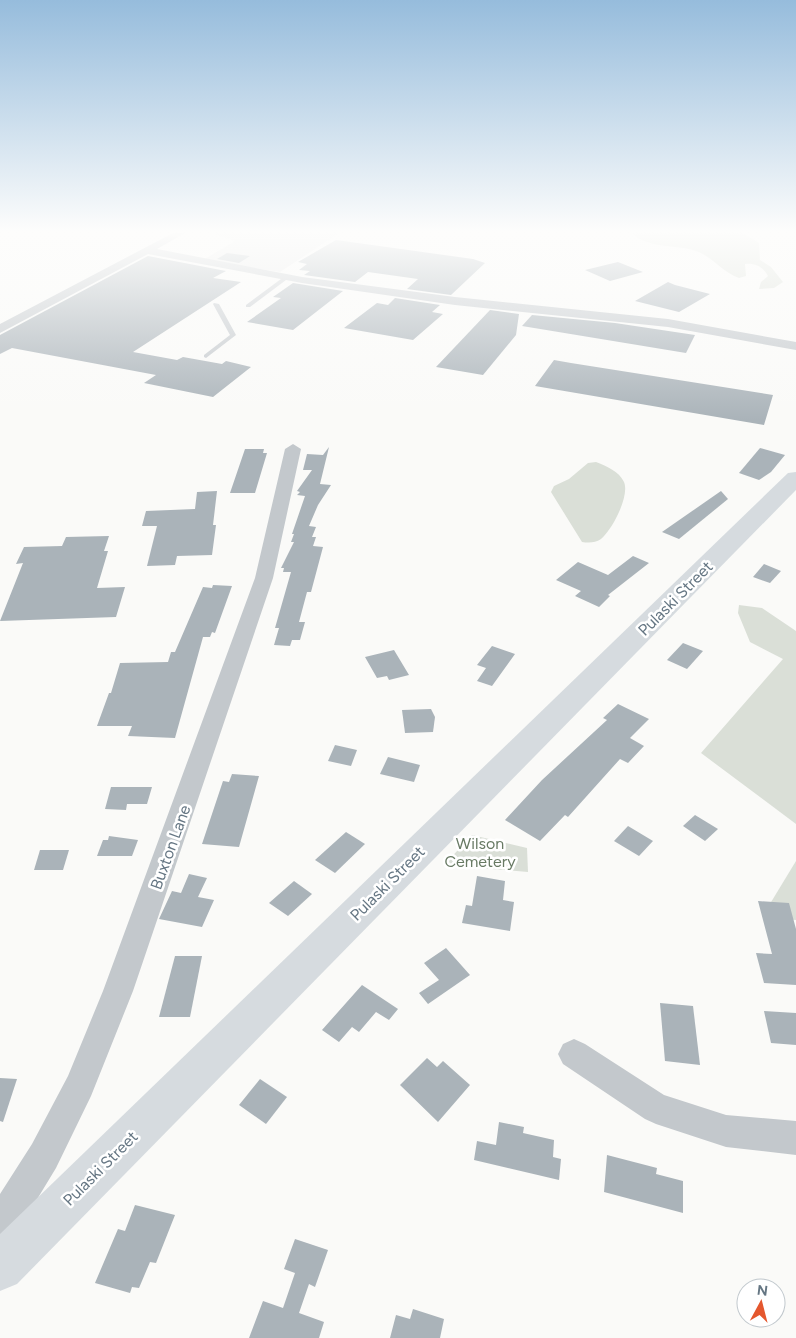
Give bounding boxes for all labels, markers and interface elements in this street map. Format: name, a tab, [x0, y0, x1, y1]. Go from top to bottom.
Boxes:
street label: Pulaski Street	[634, 557, 717, 640]
street label: Buxton Lane	[146, 802, 195, 892]
park label: Wilson Cemetery	[444, 834, 516, 871]
street label: Pulaski Street	[346, 842, 429, 925]
street label: Pulaski Street	[59, 1127, 142, 1210]
north arrow	[736, 1278, 786, 1328]
text: N	[756, 1281, 769, 1300]

